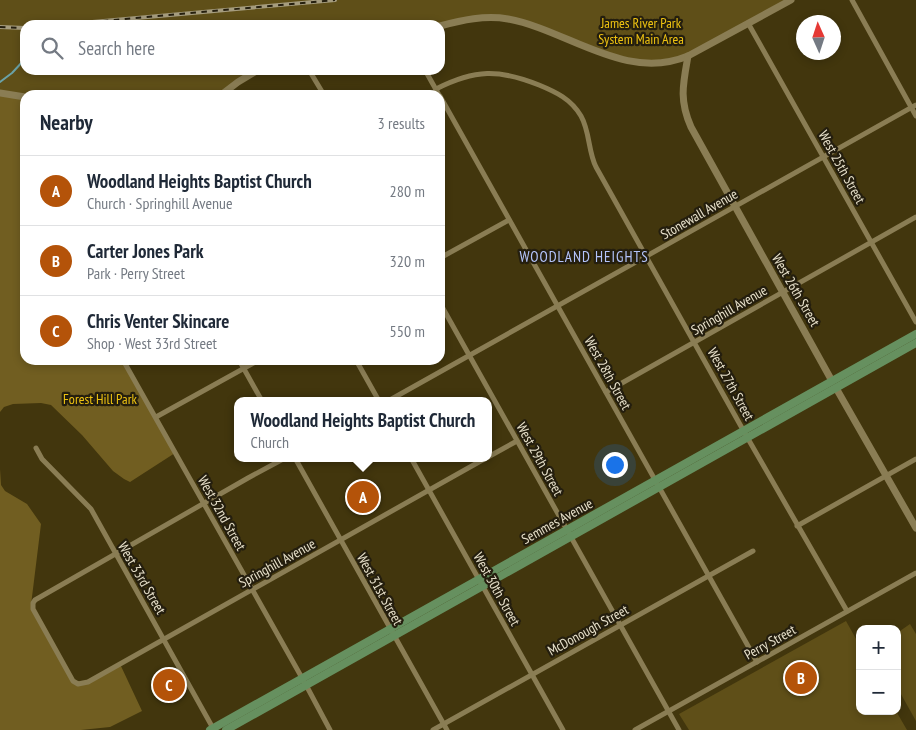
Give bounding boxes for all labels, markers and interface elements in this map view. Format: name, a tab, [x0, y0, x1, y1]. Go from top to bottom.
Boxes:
park label: James River Park System Main Area	[598, 14, 684, 48]
north arrow	[796, 15, 841, 60]
search box	[20, 20, 445, 75]
icon: search	[38, 34, 66, 62]
text: Search here	[78, 36, 155, 60]
text: Nearby	[40, 109, 93, 136]
text: 3 results	[378, 113, 425, 133]
street label: West 25th Street	[815, 127, 870, 207]
text: Woodland Heights Baptist Church	[87, 169, 312, 193]
text: A	[52, 181, 60, 201]
text: 280 m	[390, 181, 425, 201]
street label: Stonewall Avenue	[657, 185, 741, 243]
text: Church · Springhill Avenue	[87, 193, 233, 213]
text: Carter Jones Park	[87, 239, 204, 263]
district label: WOODLAND HEIGHTS	[519, 247, 649, 266]
text: B	[52, 251, 60, 271]
text: 320 m	[390, 251, 425, 271]
street label: West 26th Street	[768, 251, 824, 330]
text: Park · Perry Street	[87, 263, 185, 283]
street label: Springhill Avenue	[688, 281, 770, 339]
text: Chris Venter Skincare	[87, 309, 229, 333]
text: C	[52, 321, 60, 341]
text: 550 m	[390, 321, 425, 341]
text: Shop · West 33rd Street	[87, 333, 217, 353]
street label: West 28th Street	[581, 333, 636, 413]
street label: West 27th Street	[704, 344, 759, 424]
park label: Forest Hill Park	[63, 390, 137, 408]
popup	[234, 397, 492, 462]
text: Woodland Heights Baptist Church	[251, 408, 475, 432]
street label: West 29th Street	[513, 419, 568, 499]
text: Church	[251, 432, 289, 452]
your location	[602, 452, 628, 478]
street label: West 32nd Street	[194, 472, 250, 554]
pin: A	[347, 478, 379, 516]
street label: Semmes Avenue	[518, 494, 596, 548]
street label: Springhill Avenue	[236, 534, 319, 591]
street label: West 33rd Street	[114, 539, 170, 618]
street label: West 30th Street	[470, 549, 525, 629]
street label: West 31st Street	[353, 550, 407, 628]
street label: McDonough Street	[544, 600, 632, 660]
street label: Perry Street	[741, 620, 799, 663]
map controls	[856, 625, 901, 715]
button: +	[856, 625, 901, 670]
pin: B	[785, 659, 817, 697]
pin: C	[153, 666, 185, 704]
button: −	[856, 670, 901, 715]

